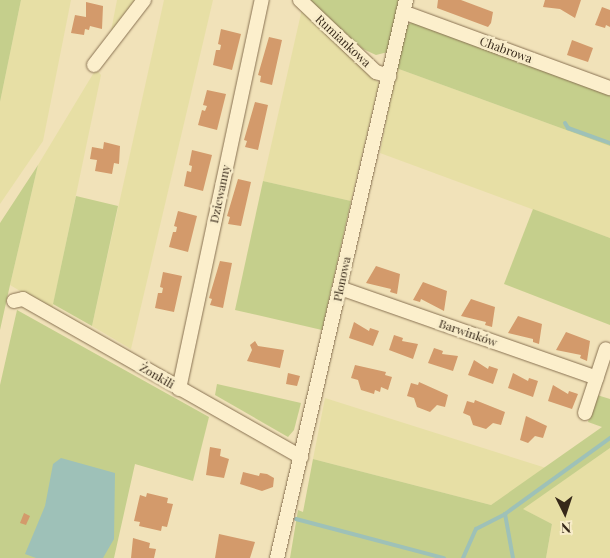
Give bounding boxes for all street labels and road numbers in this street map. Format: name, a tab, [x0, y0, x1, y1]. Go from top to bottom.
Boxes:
street label: Rumiankowa	[313, 12, 373, 70]
street label: Chabrowa	[478, 34, 534, 66]
street label: Dziewanny	[207, 163, 233, 225]
street label: Plonowa	[330, 255, 354, 303]
street label: Barwinków	[437, 316, 499, 350]
street label: Żonkili	[137, 360, 177, 392]

